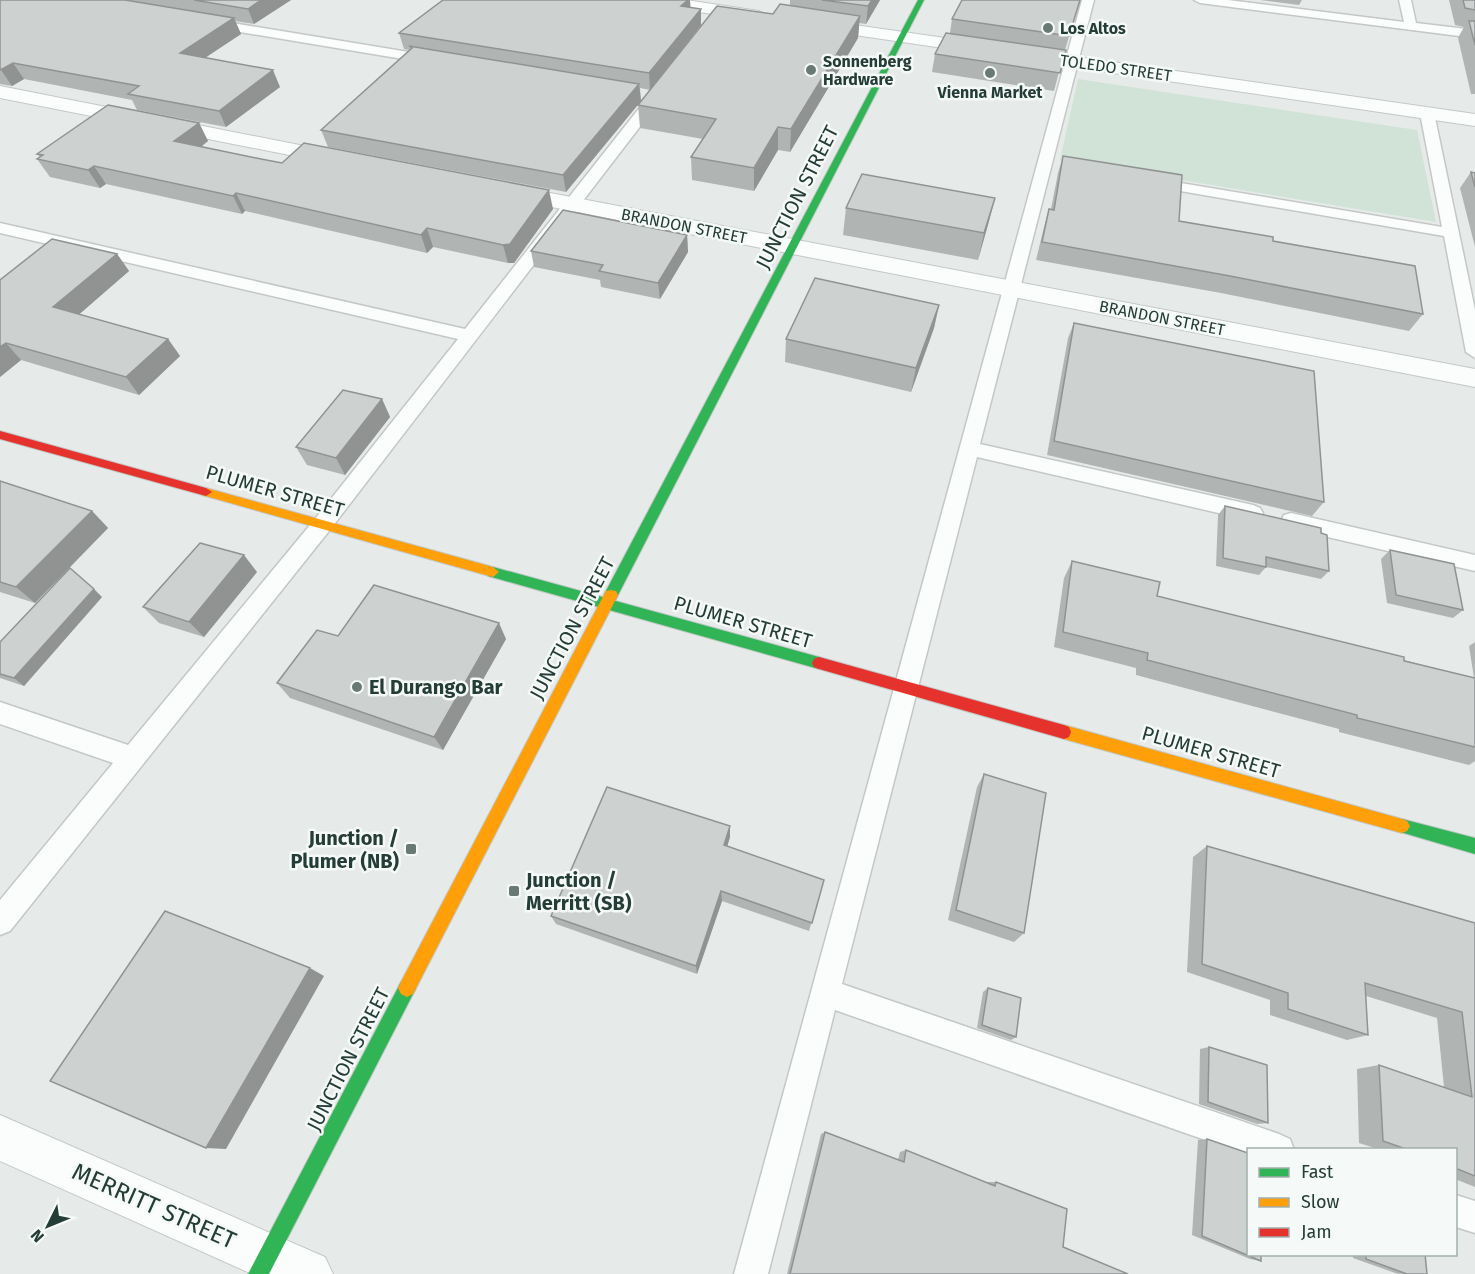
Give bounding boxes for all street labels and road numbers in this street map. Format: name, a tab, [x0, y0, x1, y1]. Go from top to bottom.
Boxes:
street label: TOLEDO STREET	[1059, 51, 1174, 85]
street label: JUNCTION STREET	[751, 121, 844, 273]
street label: BRANDON STREET	[619, 204, 749, 248]
street label: BRANDON STREET	[1097, 296, 1227, 340]
street label: PLUMER STREET	[203, 460, 347, 522]
street label: JUNCTION STREET	[524, 552, 620, 703]
street label: PLUMER STREET	[671, 591, 815, 653]
street label: PLUMER STREET	[1139, 721, 1283, 783]
street label: JUNCTION STREET	[302, 983, 395, 1135]
street label: MERRITT STREET	[68, 1157, 241, 1255]

